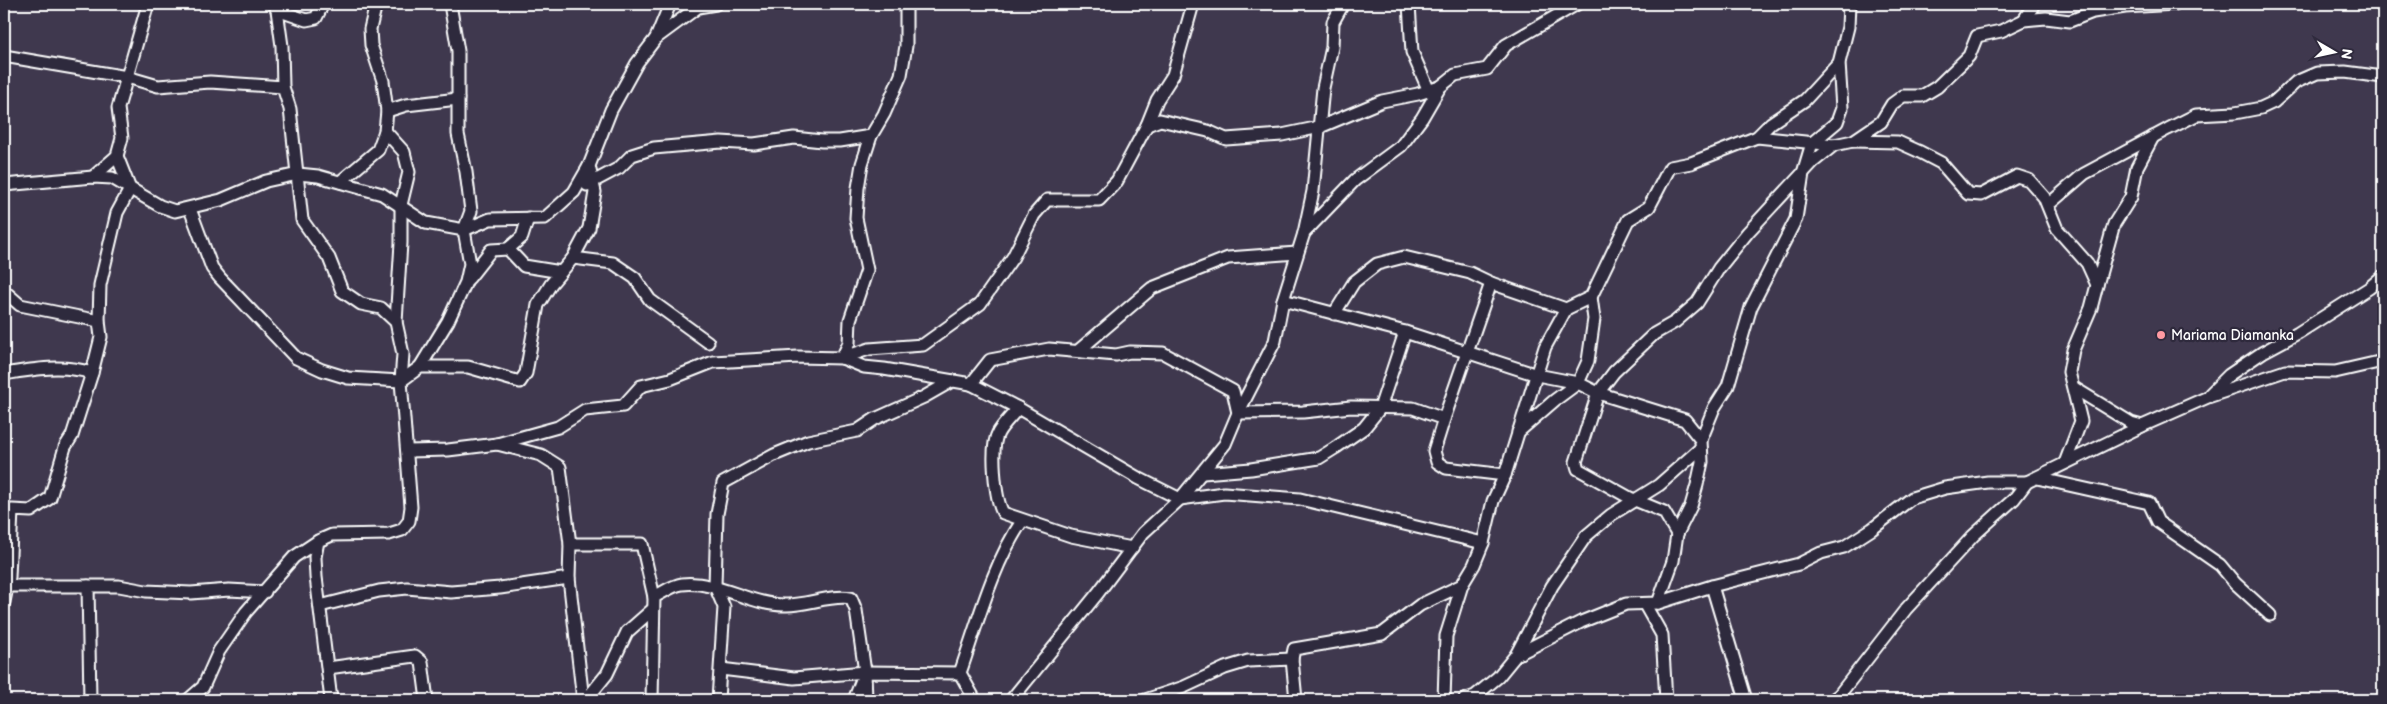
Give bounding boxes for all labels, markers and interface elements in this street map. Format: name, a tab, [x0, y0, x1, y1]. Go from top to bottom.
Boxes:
north arrow	[2310, 28, 2360, 78]
text: N	[2337, 47, 2356, 60]
place label: Mariama Diamanka	[2171, 327, 2294, 344]
marker: Mariama Diamanka	[2155, 329, 2167, 341]

